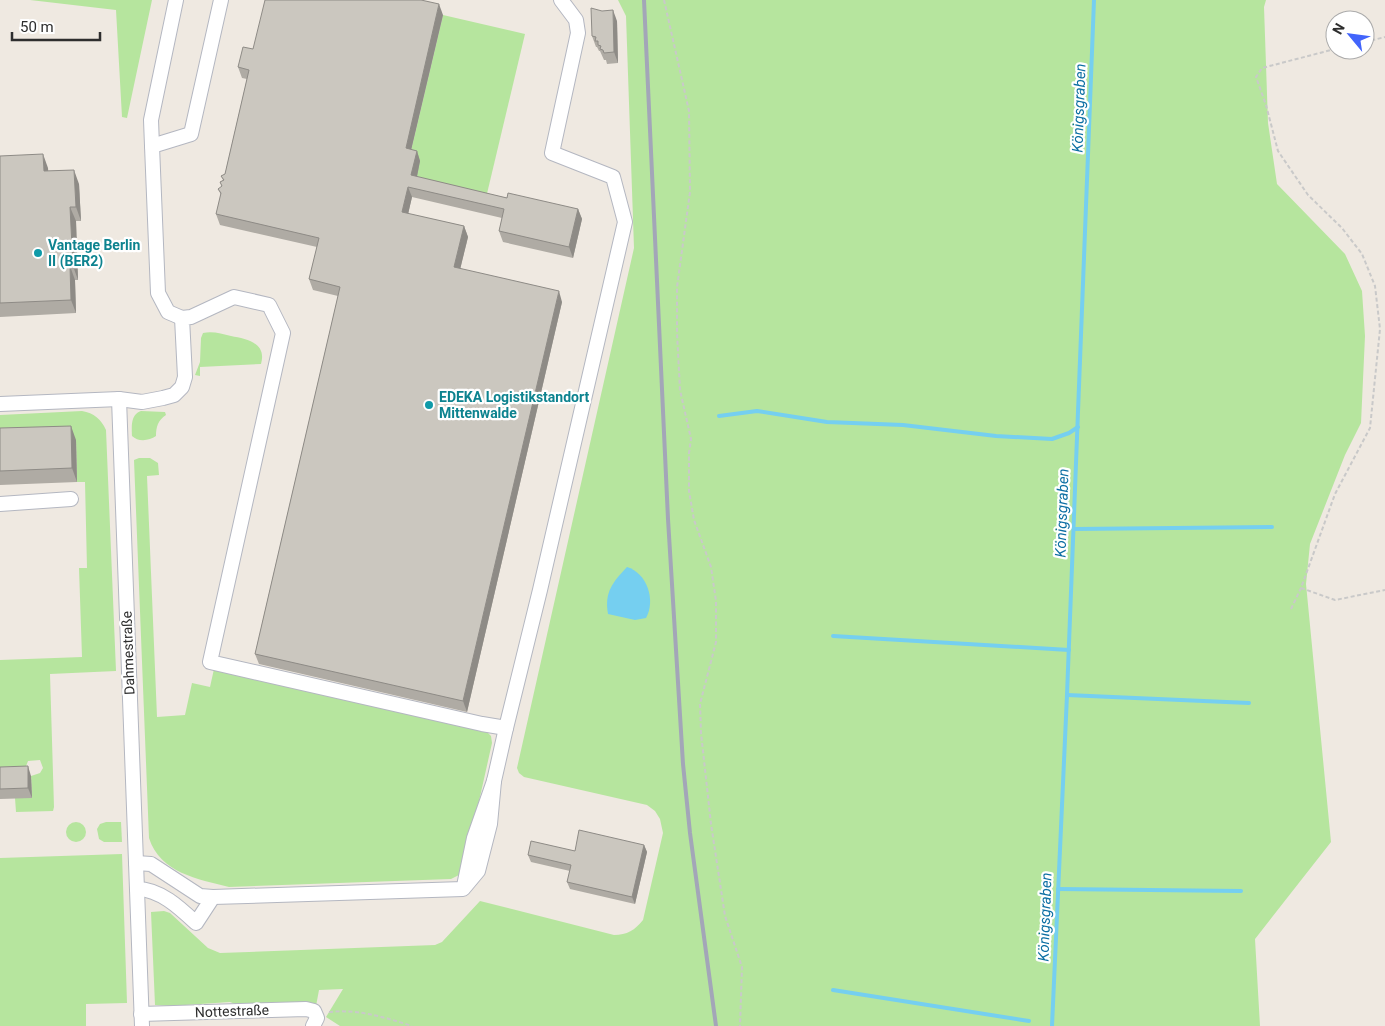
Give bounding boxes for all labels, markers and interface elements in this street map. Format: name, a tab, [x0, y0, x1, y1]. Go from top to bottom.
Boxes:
scale bar	[12, 10, 100, 42]
north arrow	[1325, 10, 1375, 60]
text: 50 m	[20, 18, 54, 36]
text: N	[1329, 20, 1348, 37]
water label: Königsgraben	[1068, 63, 1090, 153]
place label: Vantage Berlin II (BER2)	[48, 237, 140, 270]
marker: Vantage Berlin II (BER2)	[32, 247, 44, 259]
place label: EDEKA Logistikstandort Mittenwalde	[439, 389, 589, 421]
marker: EDEKA Logistikstandort Mittenwalde	[423, 399, 435, 411]
water label: Königsgraben	[1051, 468, 1073, 558]
street label: Dahmestraße	[119, 611, 137, 695]
water label: Königsgraben	[1034, 872, 1056, 962]
street label: Nottestraße	[195, 1002, 269, 1020]

